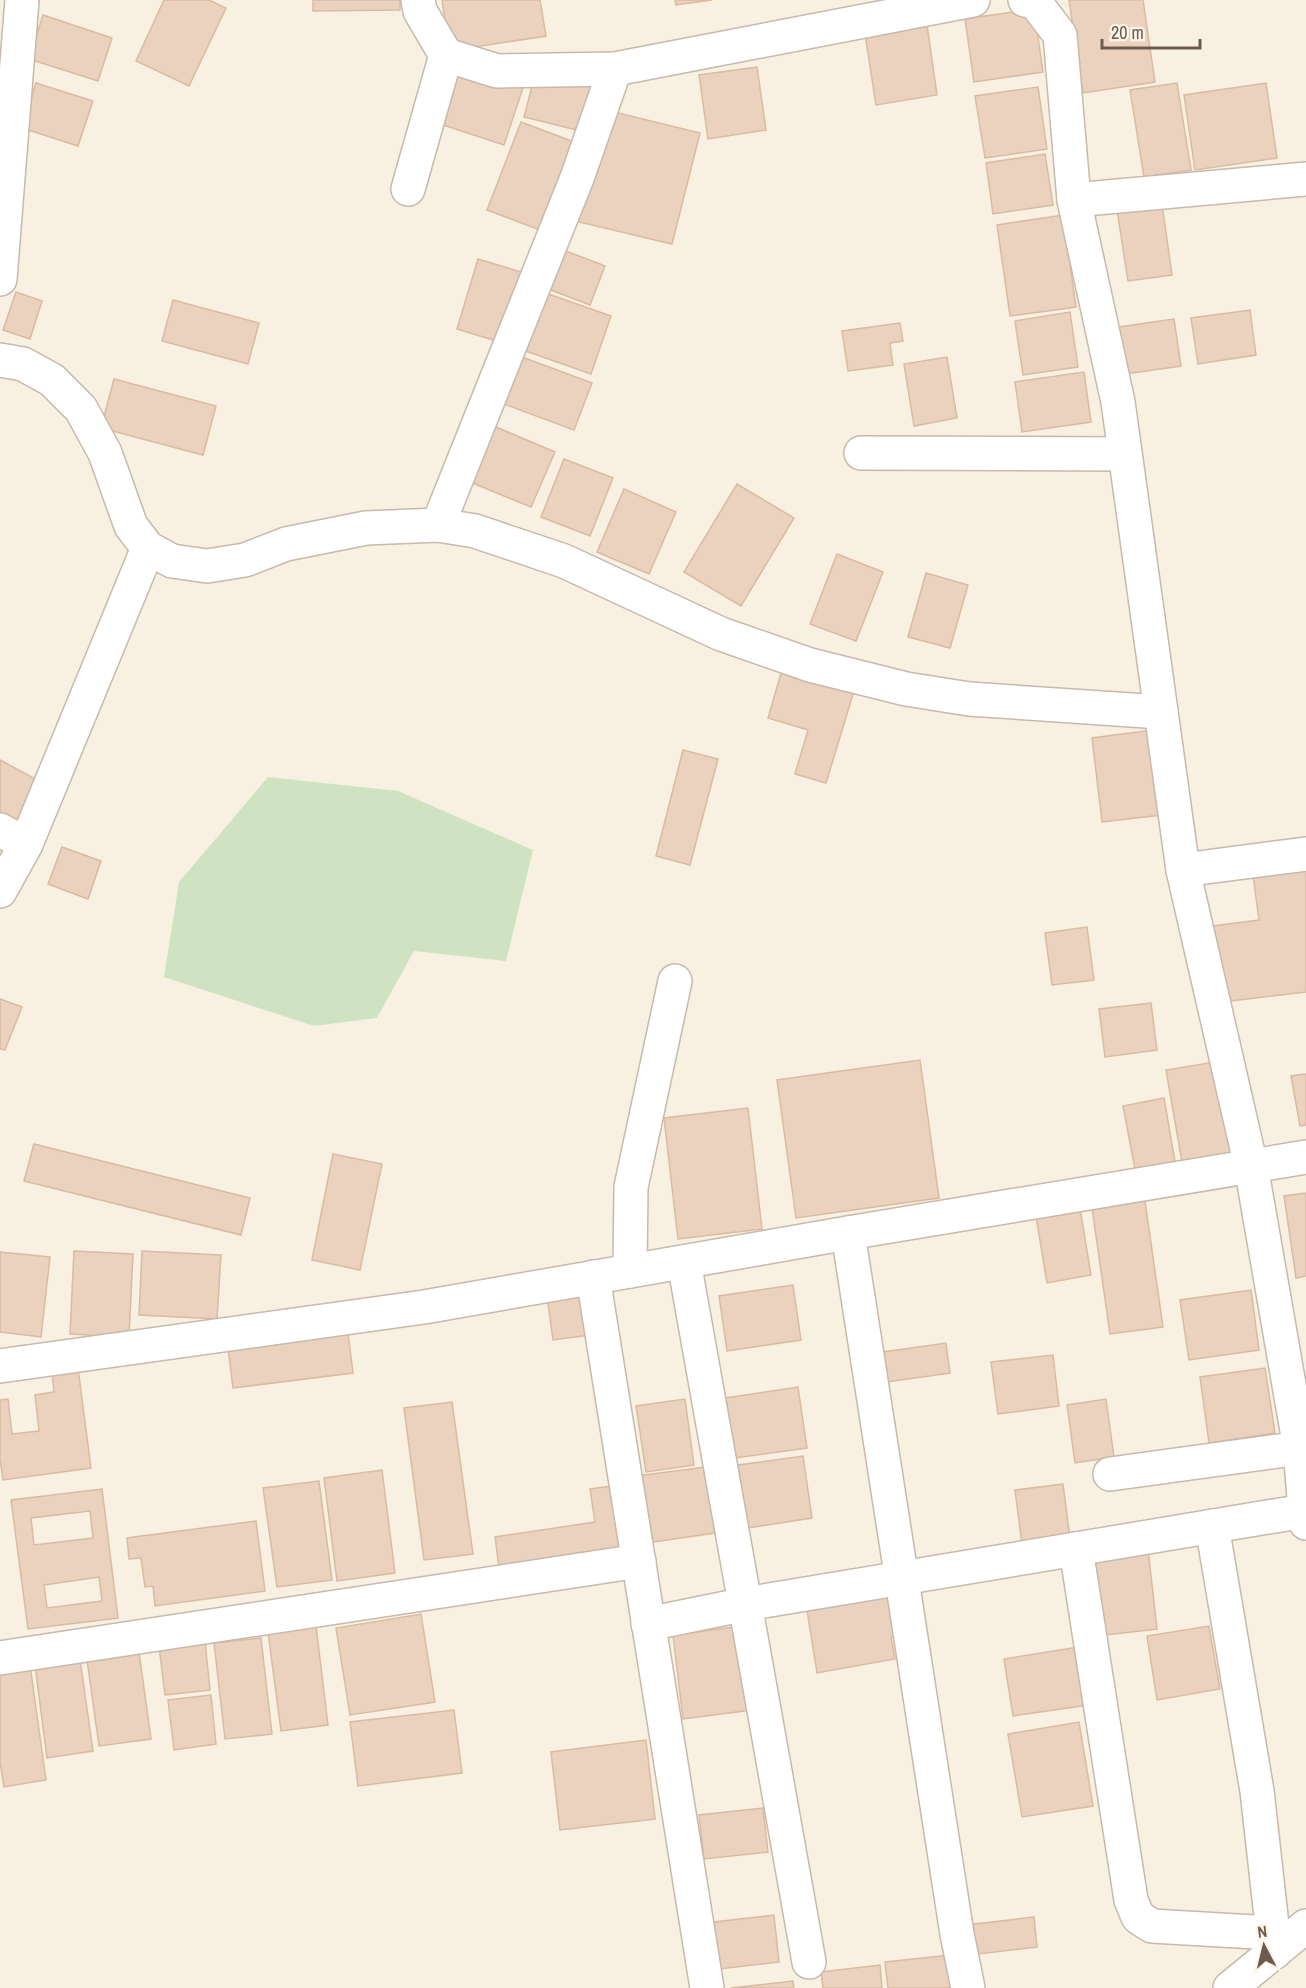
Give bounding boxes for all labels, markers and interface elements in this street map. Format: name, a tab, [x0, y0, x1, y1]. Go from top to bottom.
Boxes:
scale bar	[1102, 12, 1200, 50]
text: 20 m	[1111, 20, 1144, 45]
north arrow	[1234, 1916, 1294, 1976]
text: N	[1256, 1920, 1268, 1943]

